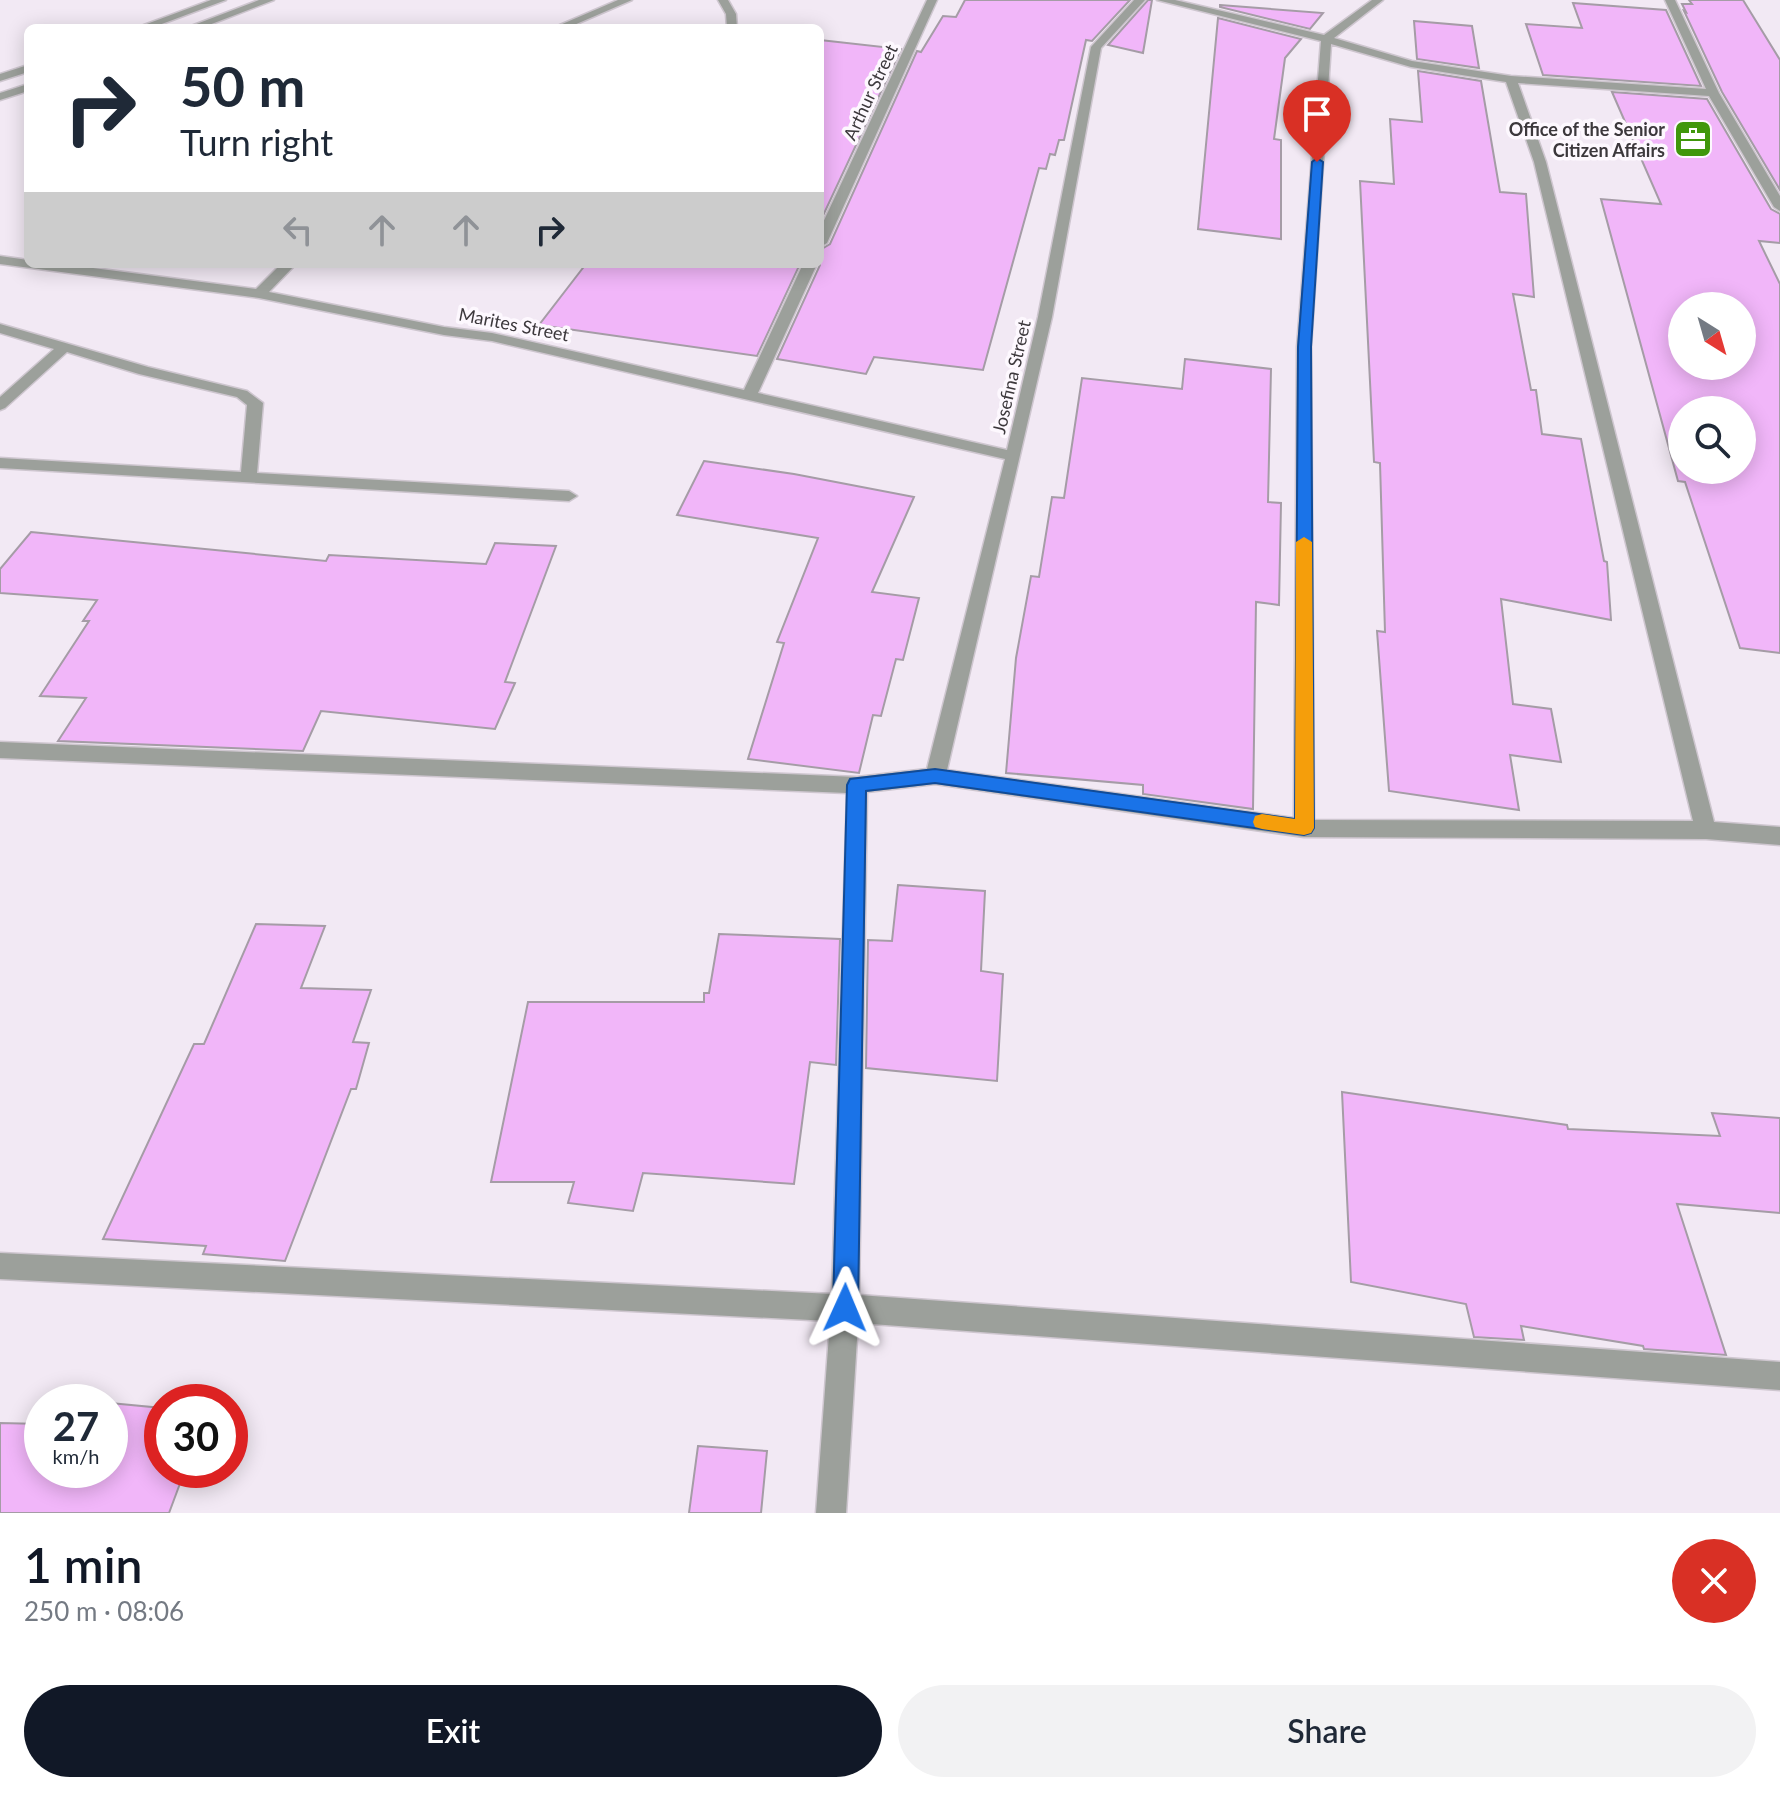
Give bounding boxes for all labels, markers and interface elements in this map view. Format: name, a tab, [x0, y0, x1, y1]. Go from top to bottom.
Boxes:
street label: Arthur Street	[838, 40, 902, 144]
text: 50 m	[180, 52, 305, 119]
icon: right	[48, 56, 152, 160]
pin	[1283, 80, 1351, 162]
icon: arrive	[1295, 92, 1339, 136]
place label: Office of the Senior Citizen Affairs	[1509, 118, 1665, 161]
office icon: Office of the Senior Citizen Affairs	[1672, 118, 1714, 160]
text: Turn right	[180, 120, 333, 164]
icon: left	[276, 208, 320, 252]
icon: ahead	[360, 208, 404, 252]
icon: ahead	[444, 208, 488, 252]
icon: right	[528, 208, 572, 252]
north arrow	[1668, 292, 1756, 380]
map controls	[1668, 292, 1756, 484]
street label: Marites Street	[457, 303, 572, 346]
street label: Josefina Street	[987, 317, 1035, 436]
button: search	[1668, 396, 1756, 484]
position arrow	[803, 1266, 887, 1350]
speed limit sign: 30	[144, 1384, 248, 1488]
text: 27	[53, 1402, 99, 1450]
text: km/h	[53, 1444, 99, 1468]
text: 1 min	[24, 1536, 142, 1593]
button: close	[1672, 1539, 1756, 1623]
text: 250 m · 08:06	[24, 1595, 184, 1627]
button: Exit	[24, 1685, 882, 1777]
button: Share	[898, 1685, 1756, 1777]

